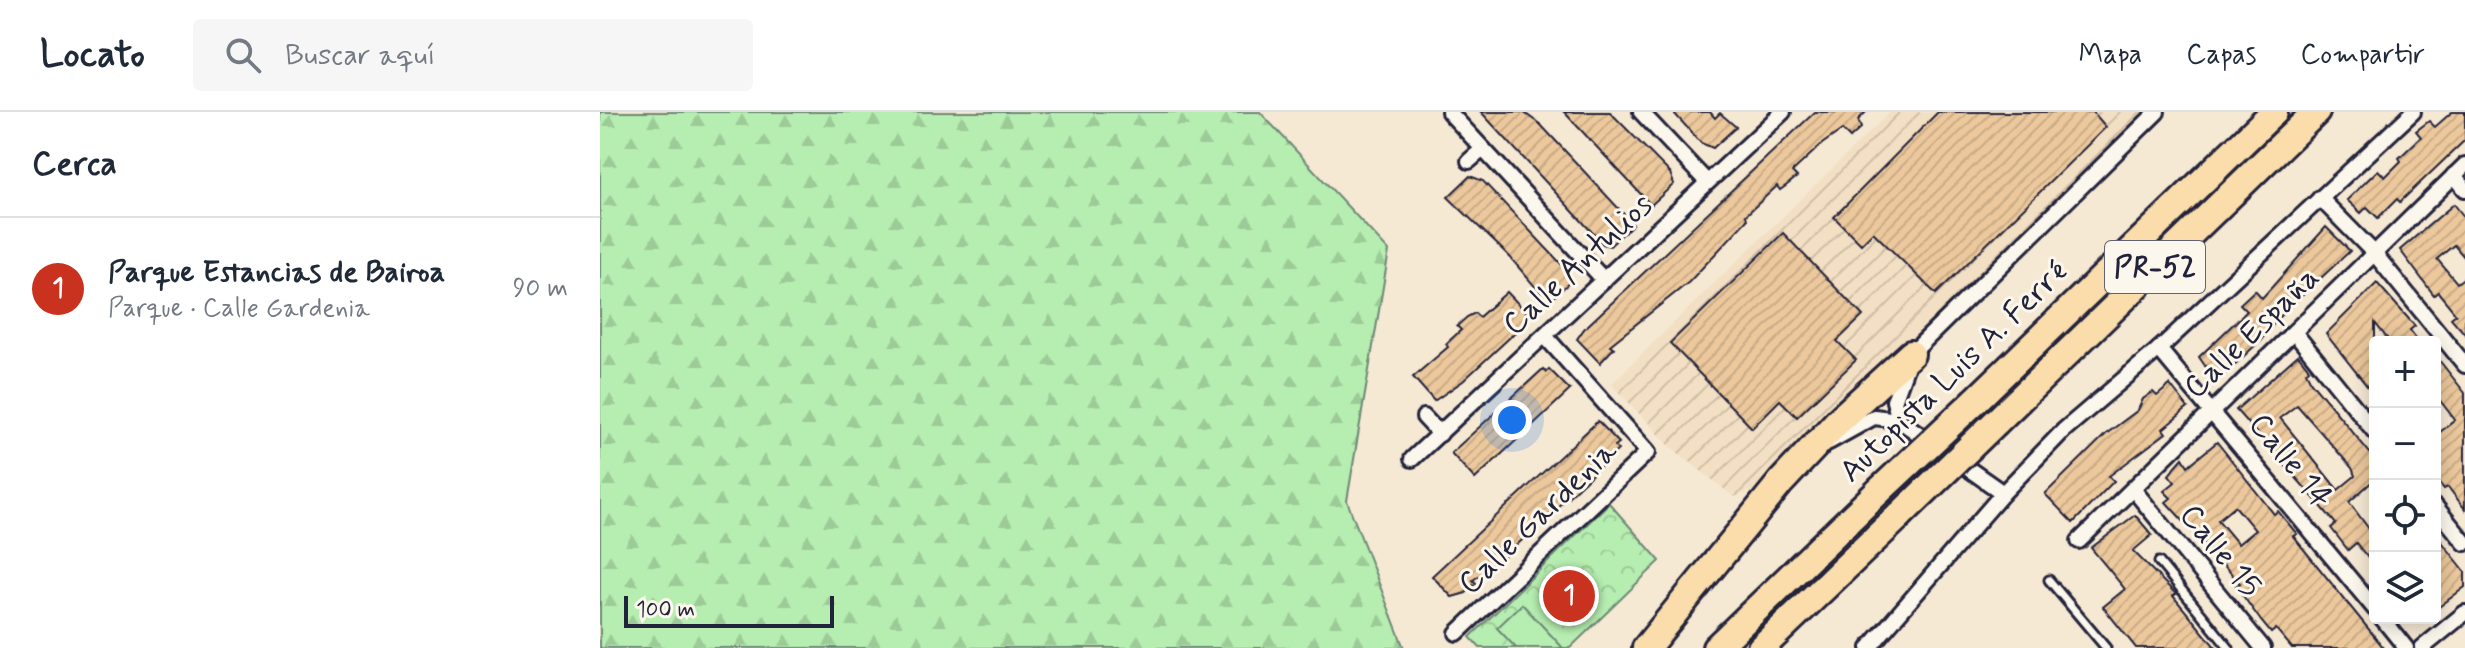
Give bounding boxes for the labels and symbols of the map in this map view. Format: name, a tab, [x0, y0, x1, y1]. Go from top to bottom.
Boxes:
street label: Calle Antulios	[1494, 185, 1662, 345]
road number: PR-52	[2105, 241, 2205, 293]
street label: Autopista Luis A. Ferré	[1831, 252, 2077, 492]
street label: Calle España	[2175, 258, 2329, 408]
your location	[1492, 400, 1532, 440]
street label: Calle 14	[2239, 405, 2341, 517]
street label: Calle Gardenia	[1449, 431, 1627, 605]
street label: Calle 15	[2169, 496, 2271, 606]
pin: 1	[1543, 566, 1595, 626]
scale bar	[624, 592, 834, 628]

